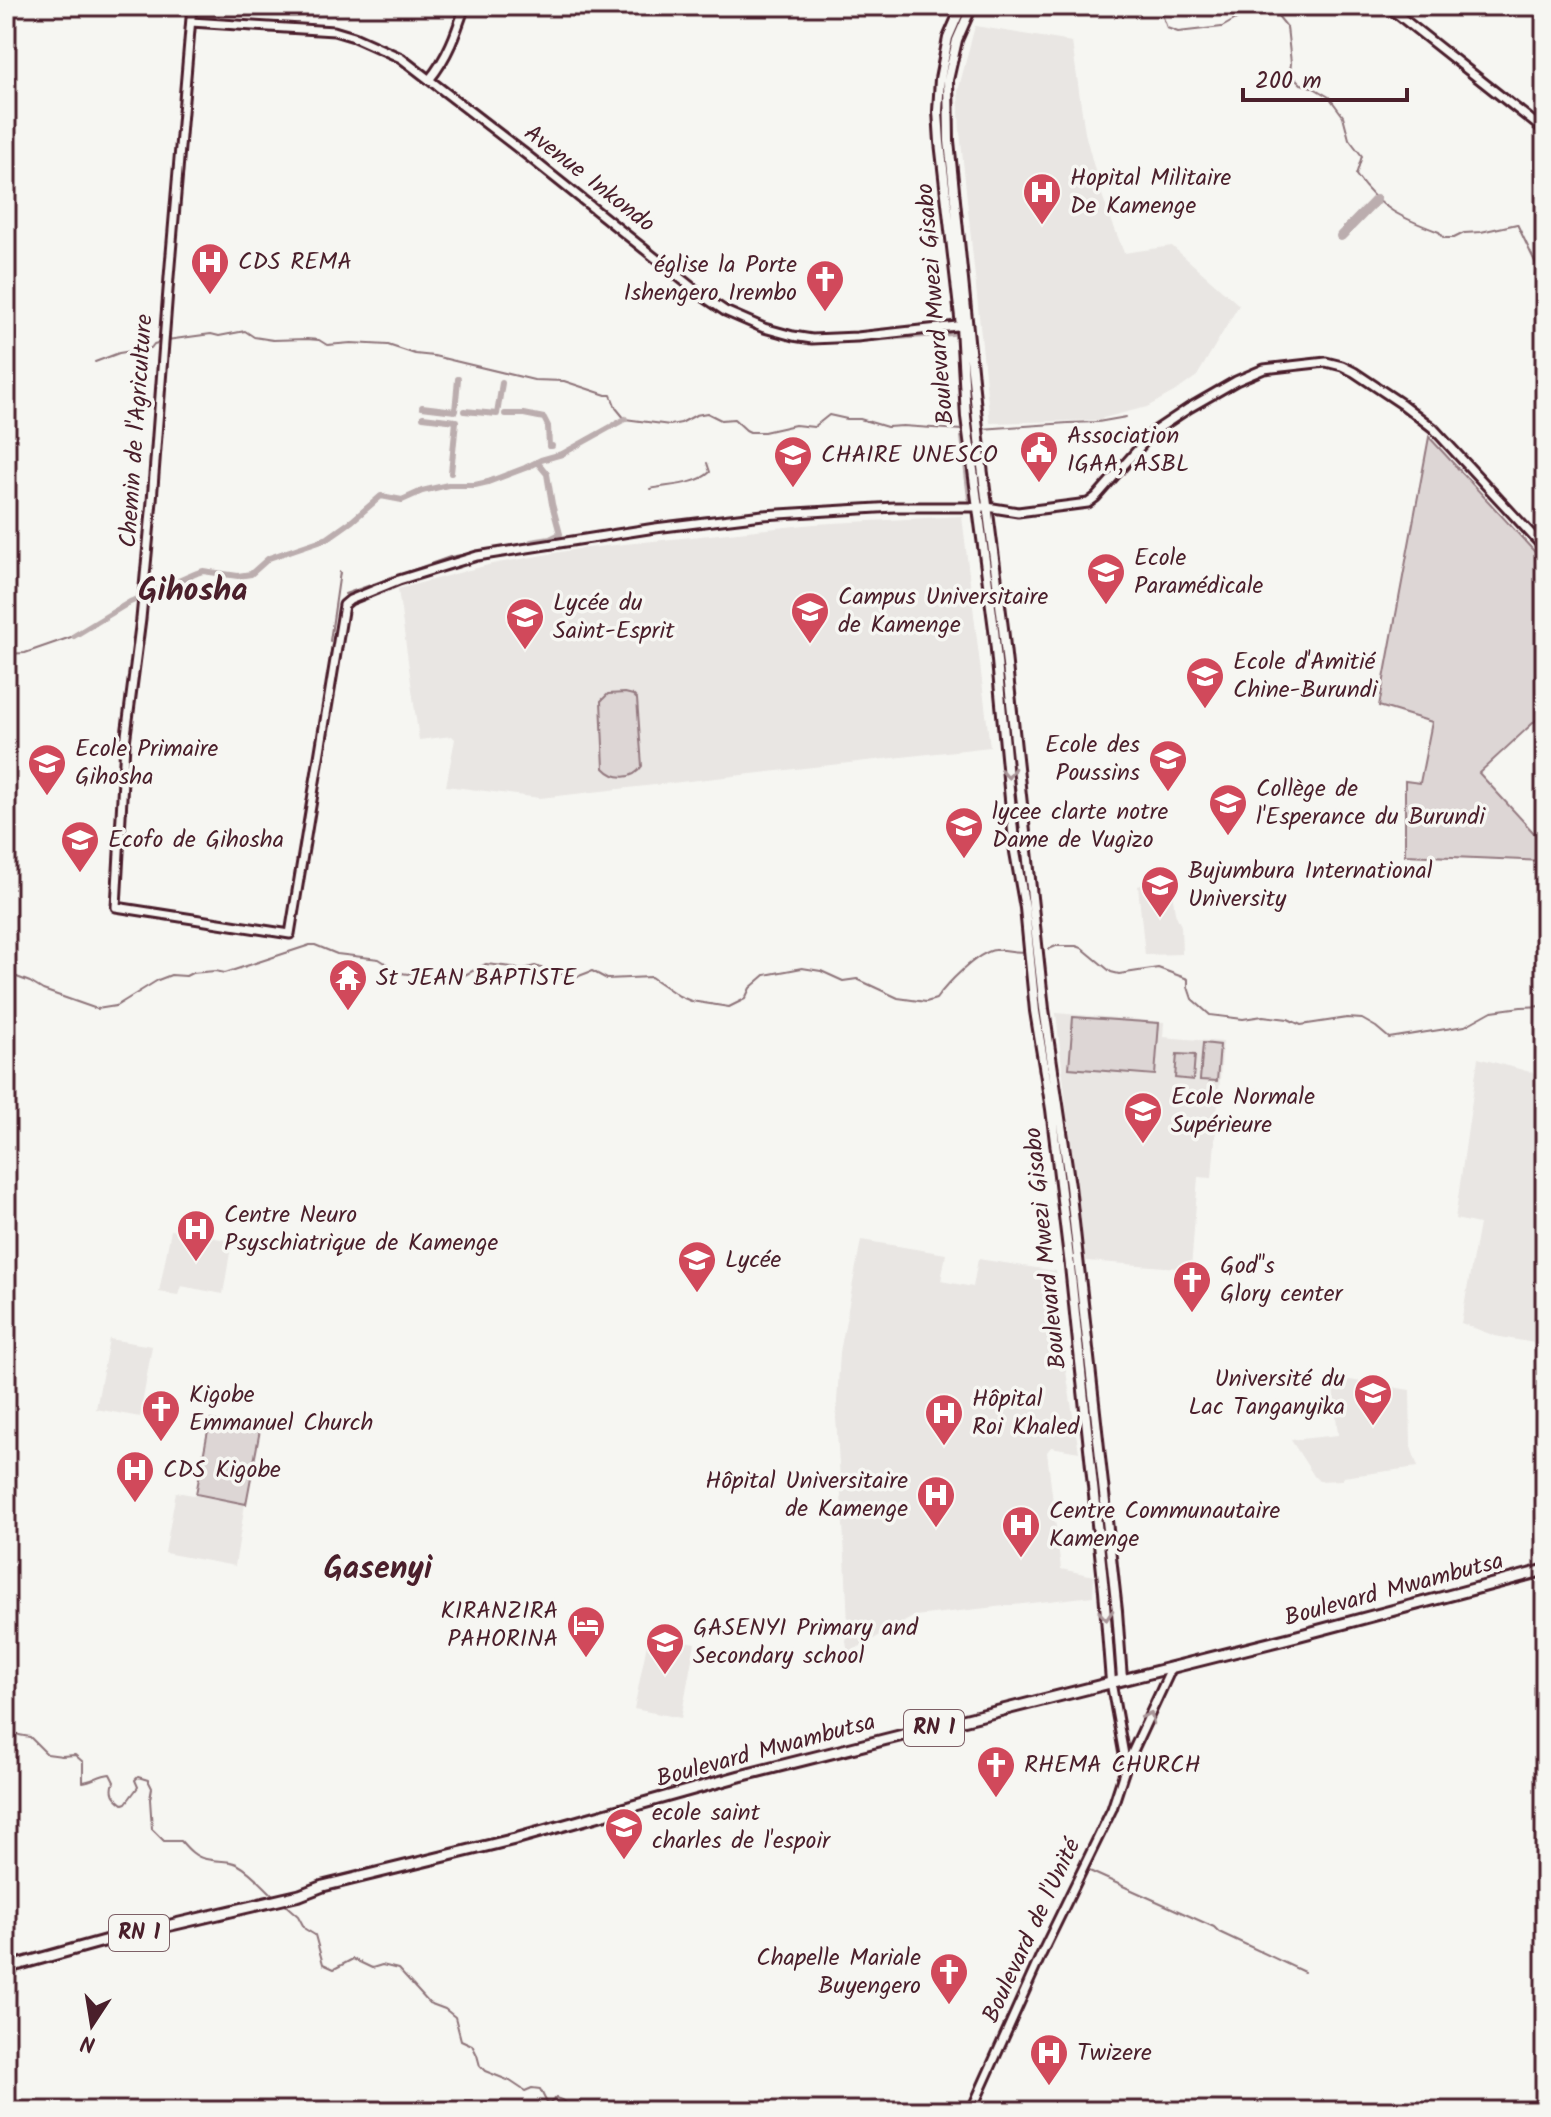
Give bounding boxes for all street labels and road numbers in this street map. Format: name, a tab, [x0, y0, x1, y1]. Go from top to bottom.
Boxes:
street label: Avenue Inkondo	[515, 115, 663, 243]
street label: Boulevard Mwezi Gisabo	[906, 181, 966, 426]
street label: Chemin de l'Agriculture	[109, 313, 165, 549]
street label: Boulevard Mwezi Gisabo	[1014, 1125, 1078, 1371]
street label: Boulevard Mwambutsa	[1280, 1542, 1508, 1638]
street label: Boulevard Mwambutsa	[652, 1703, 880, 1799]
road number: RN 1	[904, 1710, 964, 1746]
street label: Boulevard de l'Unité	[972, 1831, 1093, 2030]
road number: RN 1	[109, 1915, 169, 1951]

